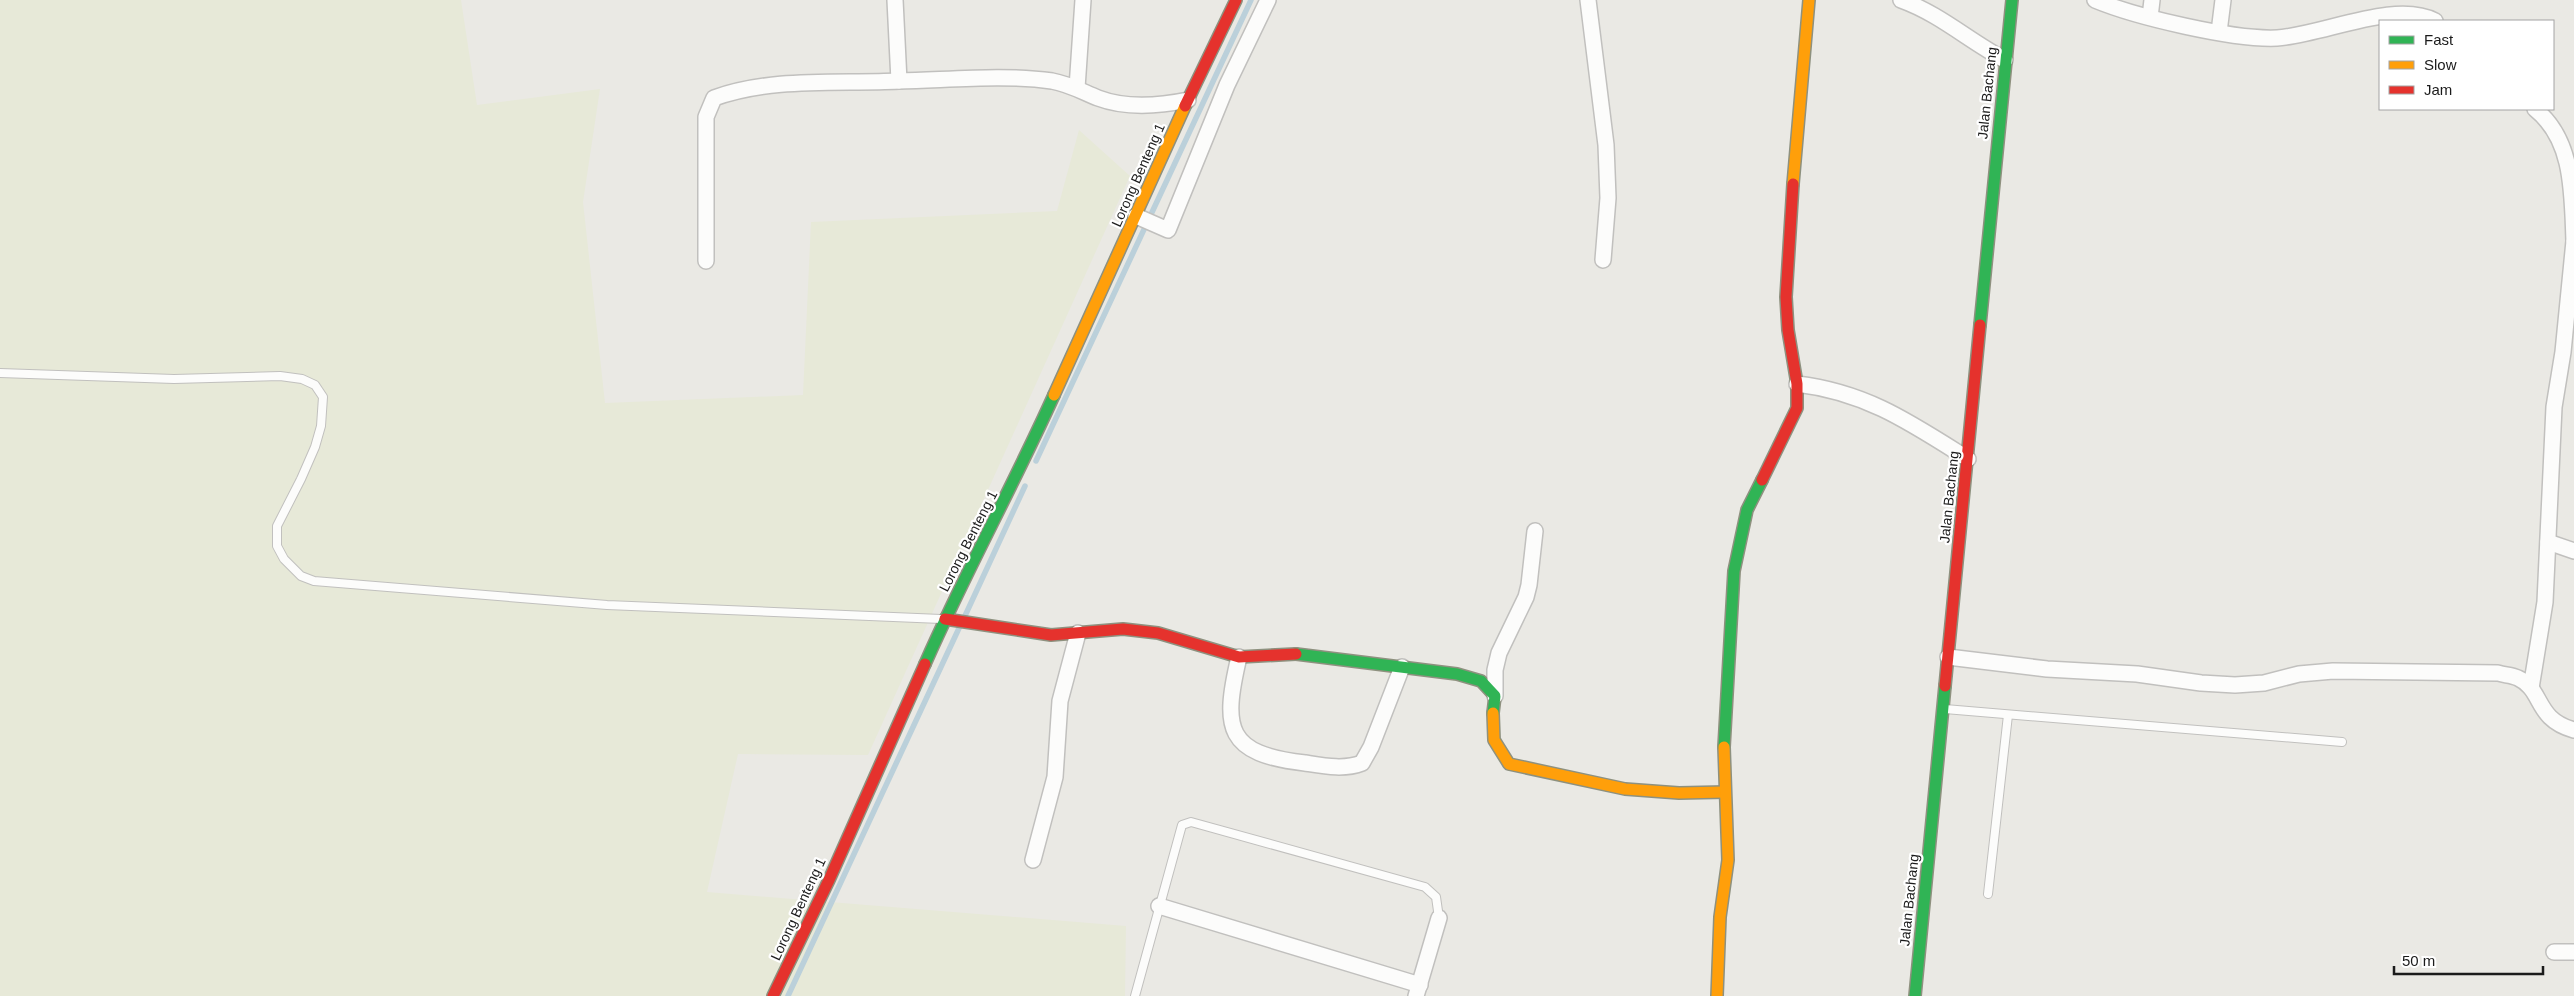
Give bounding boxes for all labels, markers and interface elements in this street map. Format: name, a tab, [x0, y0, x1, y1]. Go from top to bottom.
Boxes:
legend	[2379, 20, 2554, 110]
text: Fast	[2424, 31, 2454, 48]
street label: Jalan Bachang	[1974, 46, 2000, 140]
text: Slow	[2424, 56, 2457, 73]
text: Jam	[2424, 81, 2452, 98]
street label: Lorong Benteng 1	[1108, 121, 1168, 229]
street label: Jalan Bachang	[1936, 450, 1962, 544]
street label: Lorong Benteng 1	[936, 488, 1000, 594]
street label: Jalan Bachang	[1896, 853, 1922, 947]
street label: Lorong Benteng 1	[767, 855, 829, 963]
scale bar	[2394, 944, 2543, 976]
text: 50 m	[2402, 952, 2435, 969]

